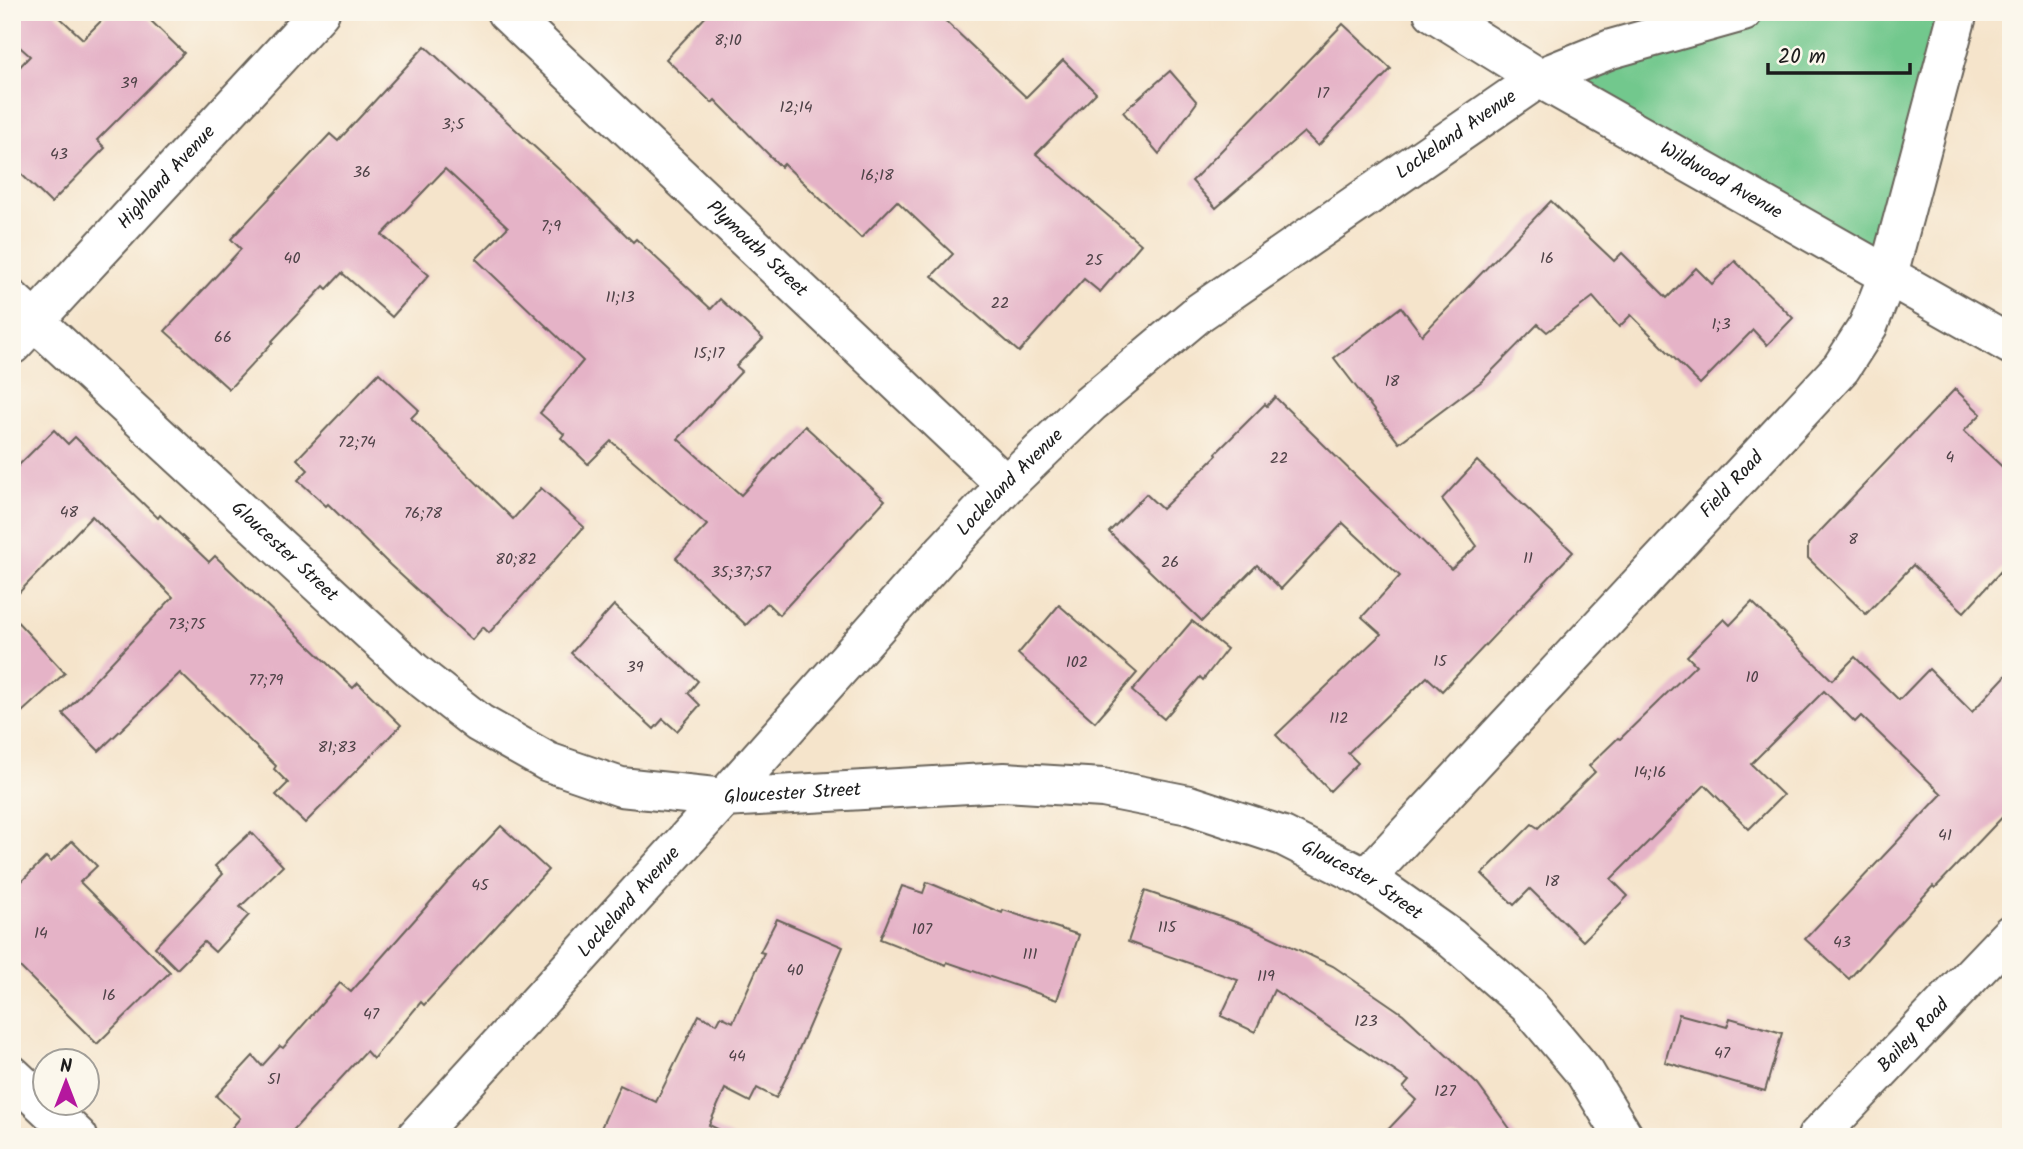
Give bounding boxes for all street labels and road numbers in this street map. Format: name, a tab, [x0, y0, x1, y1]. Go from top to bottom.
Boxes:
street label: Lockeland Avenue	[1390, 82, 1524, 188]
street label: Highland Avenue	[111, 118, 223, 237]
street label: Wildwood Avenue	[1654, 134, 1788, 228]
street label: Plymouth Street	[699, 193, 815, 305]
street label: Lockeland Avenue	[950, 421, 1071, 544]
street label: Field Road	[1693, 444, 1772, 526]
street label: Gloucester Street	[224, 494, 345, 610]
street label: Gloucester Street	[723, 775, 863, 813]
street label: Gloucester Street	[1296, 832, 1429, 929]
street label: Lockeland Avenue	[570, 840, 688, 965]
street label: Bailey Road	[1871, 991, 1957, 1080]

